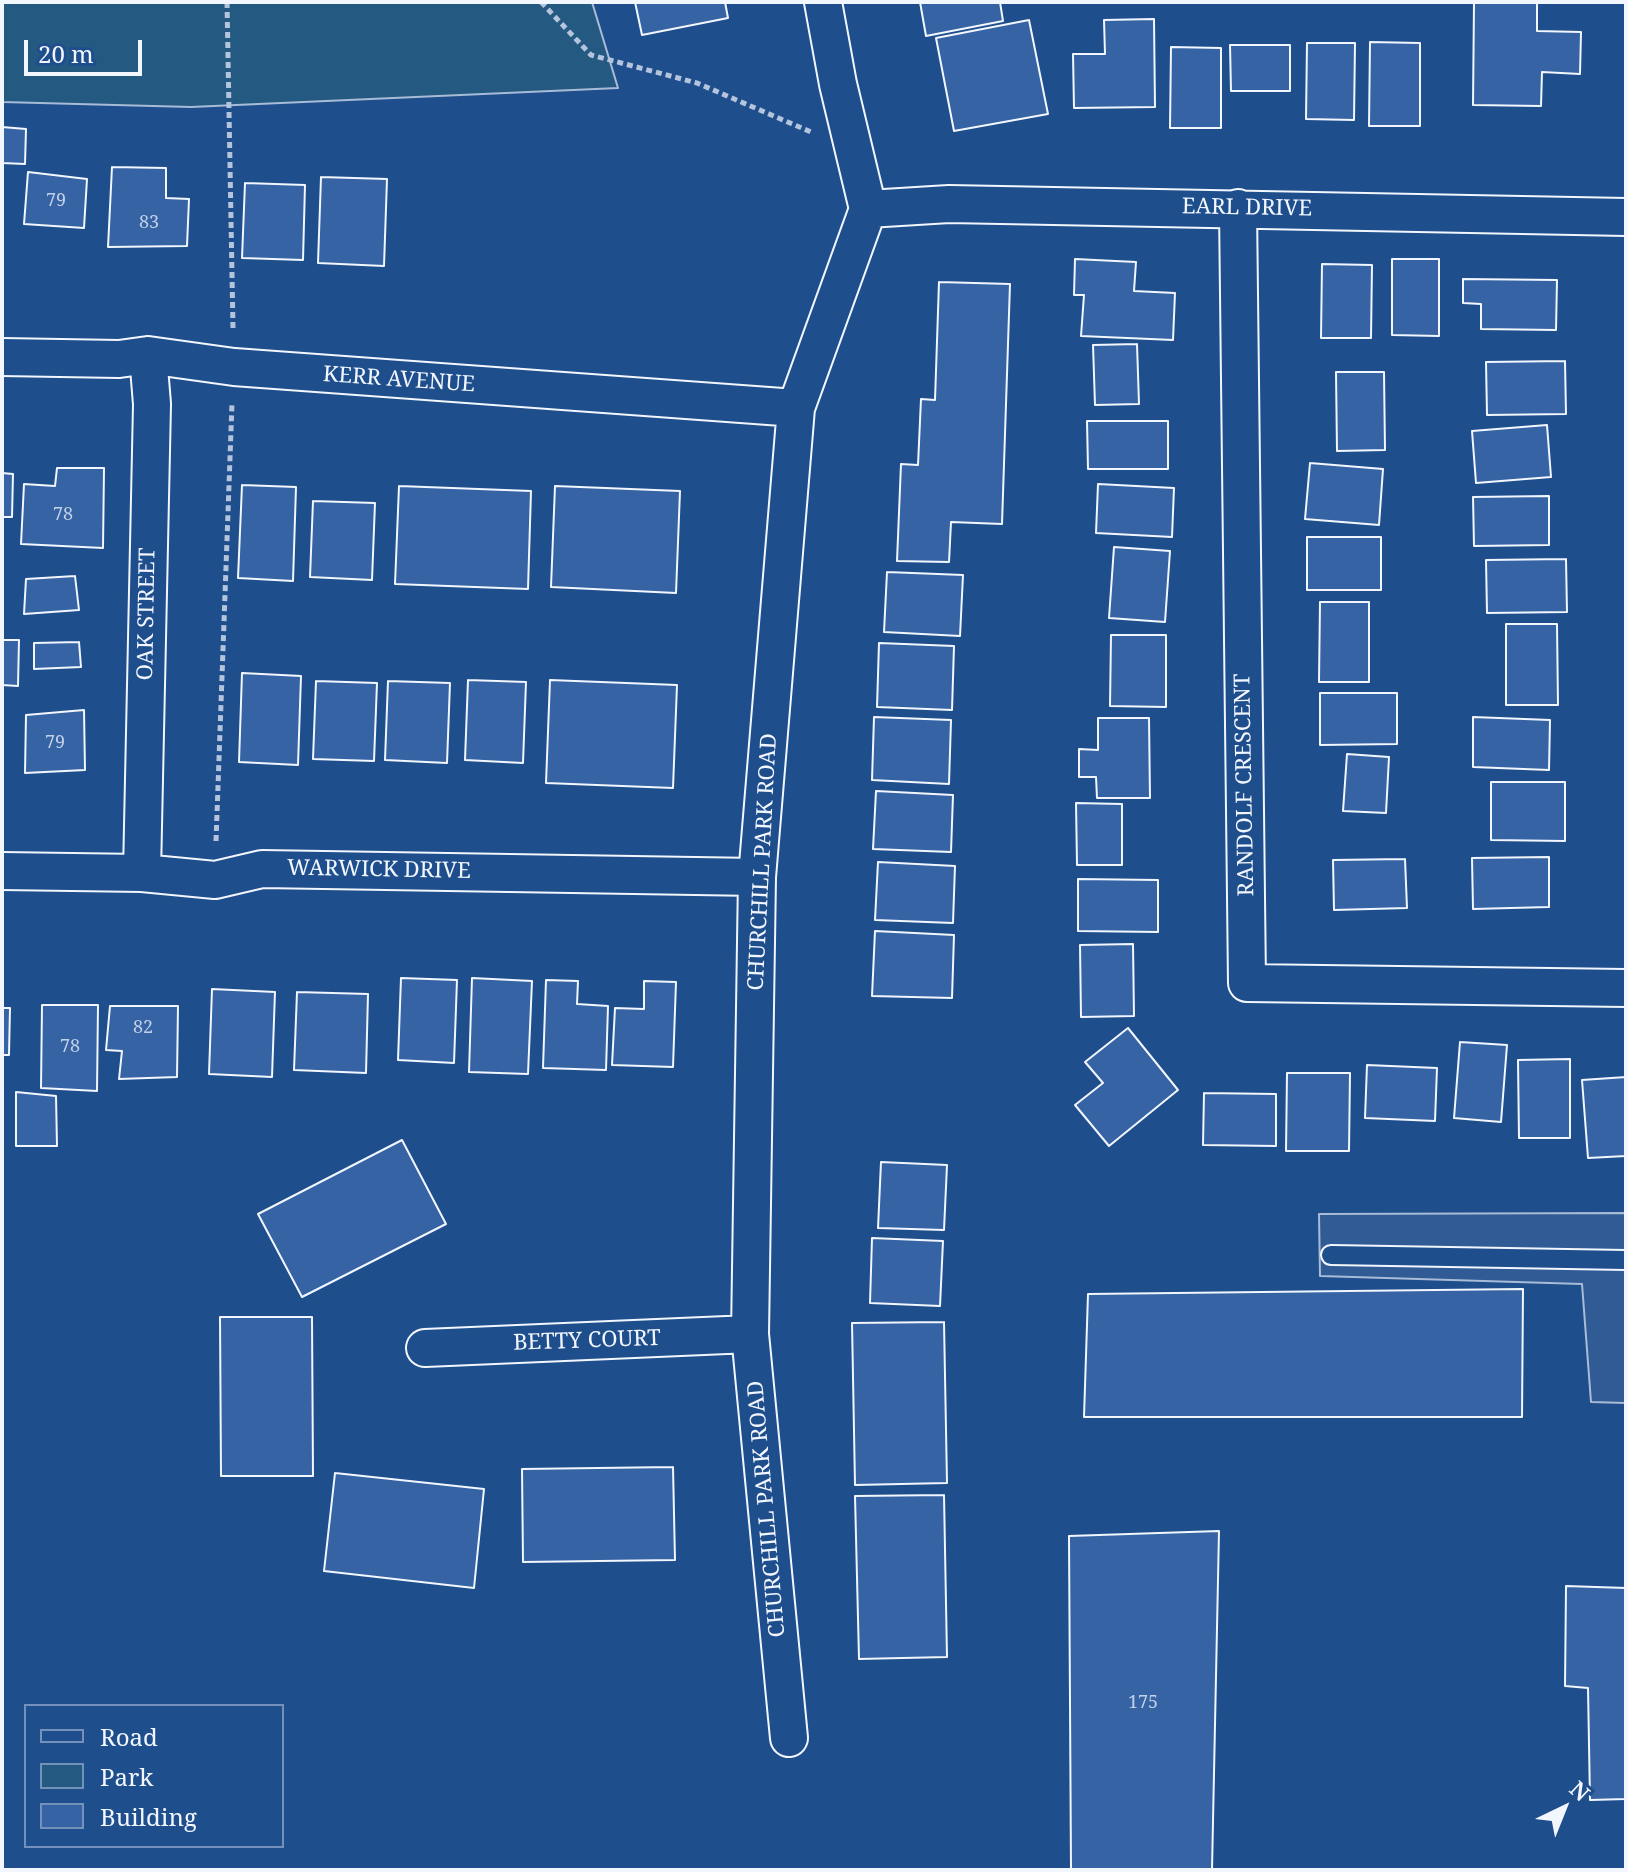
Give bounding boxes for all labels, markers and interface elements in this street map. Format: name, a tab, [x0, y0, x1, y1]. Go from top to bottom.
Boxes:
scale bar	[28, 24, 146, 74]
text: 20 m	[38, 37, 94, 70]
house number: 79	[46, 190, 66, 212]
street label: EARL DRIVE	[1182, 194, 1312, 222]
house number: 83	[139, 212, 159, 234]
street label: KERR AVENUE	[322, 362, 476, 398]
house number: 78	[53, 504, 73, 526]
street label: OAK STREET	[133, 547, 161, 681]
street label: RANDOLF CRESCENT	[1230, 674, 1260, 896]
house number: 79	[45, 732, 65, 754]
street label: CHURCHILL PARK ROAD	[743, 733, 783, 991]
street label: WARWICK DRIVE	[287, 855, 471, 885]
house number: 82	[133, 1017, 153, 1039]
house number: 78	[60, 1036, 80, 1058]
street label: BETTY COURT	[513, 1325, 661, 1357]
street label: CHURCHILL PARK ROAD	[743, 1380, 791, 1638]
house number: 175	[1128, 1692, 1158, 1714]
legend	[24, 1704, 284, 1848]
text: Road	[100, 1720, 158, 1753]
text: Park	[100, 1760, 153, 1793]
north arrow	[1524, 1768, 1604, 1848]
text: N	[1564, 1774, 1597, 1807]
text: Building	[100, 1800, 197, 1833]

